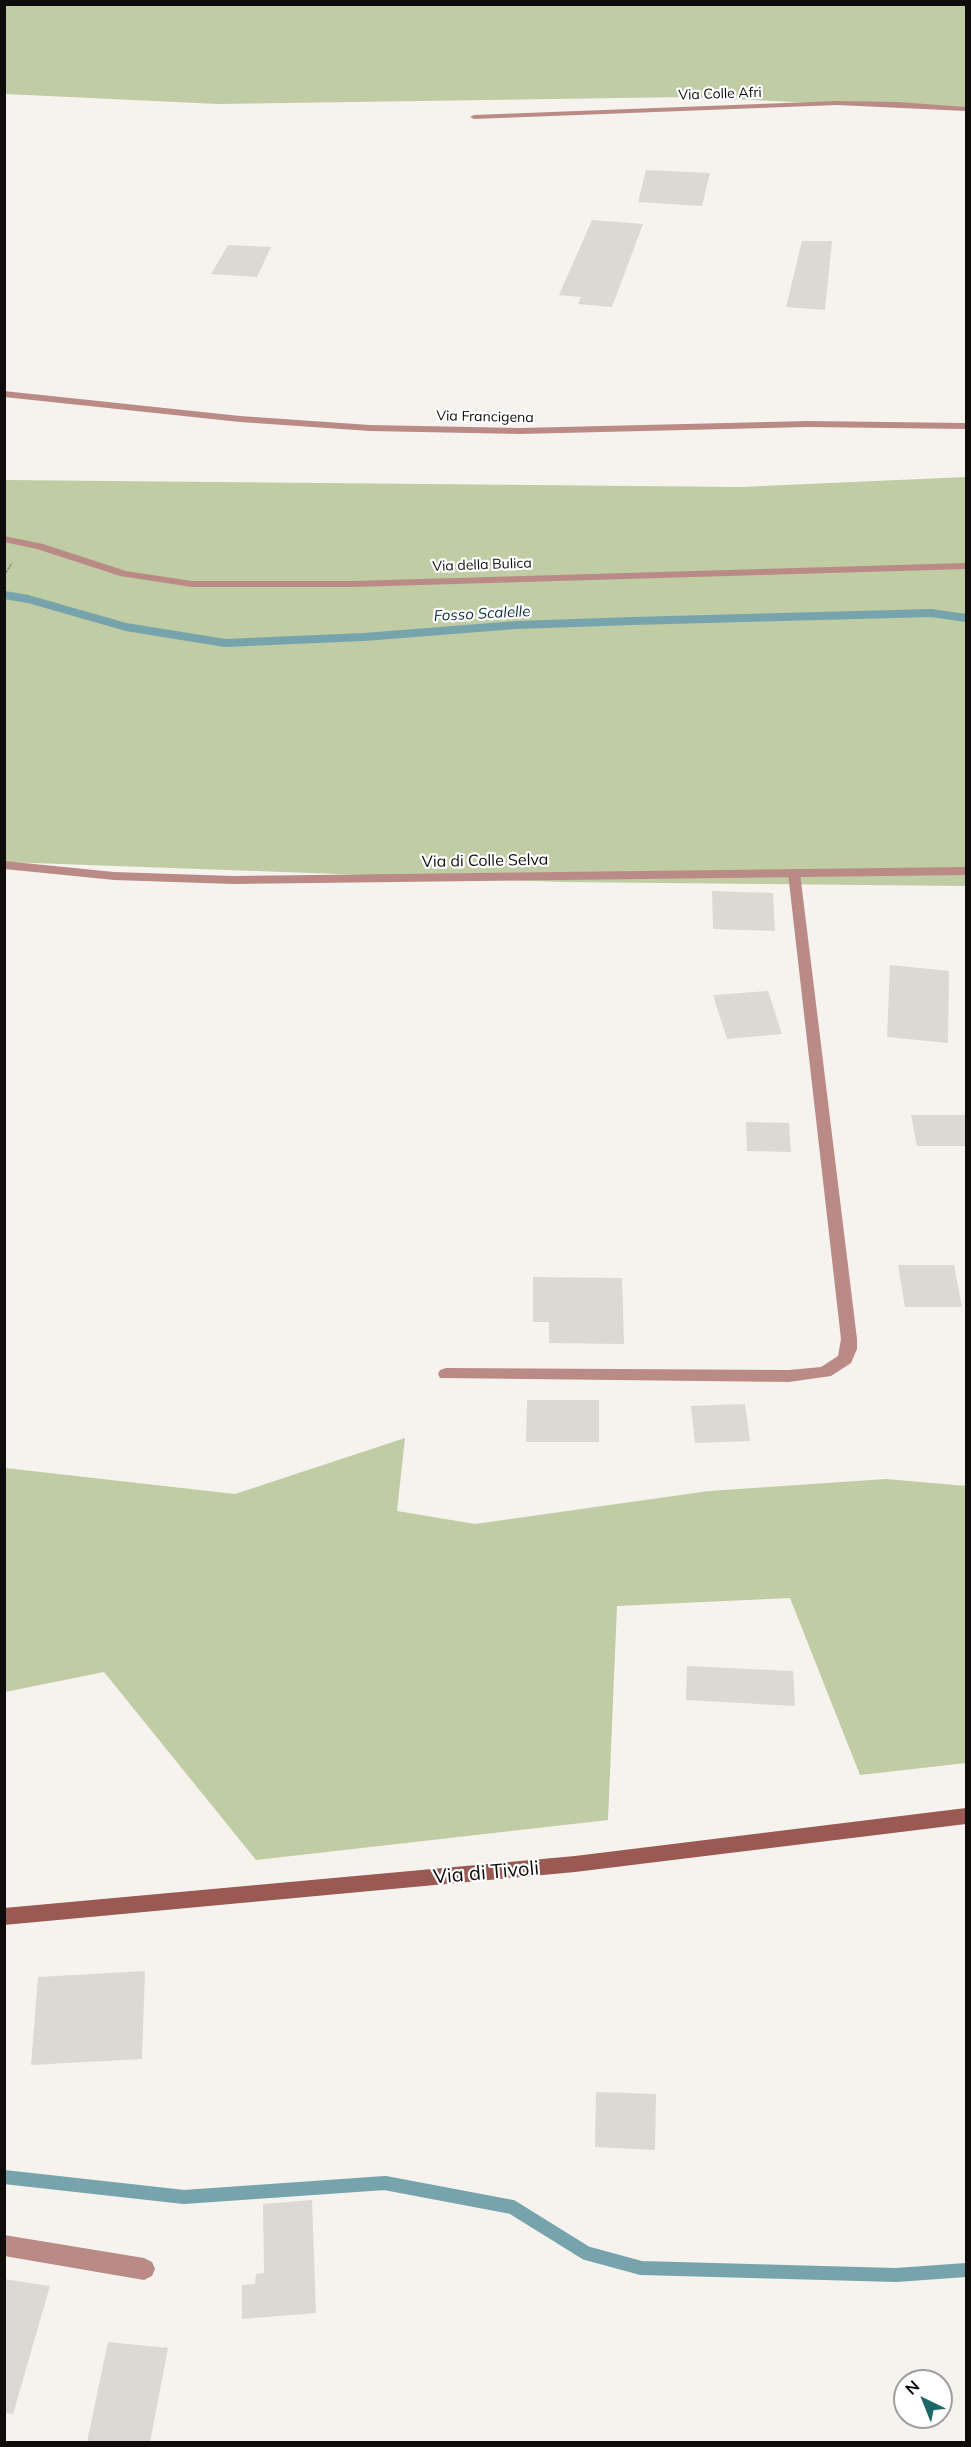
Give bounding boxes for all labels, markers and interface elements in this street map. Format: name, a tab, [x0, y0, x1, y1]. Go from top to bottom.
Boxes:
street label: Via Colle Afri	[678, 84, 762, 104]
street label: Via Francigena	[436, 408, 534, 426]
street label: Via della Bulica	[432, 555, 532, 575]
water label: Fosso Scalelle	[433, 602, 531, 626]
street label: Via di Colle Selva	[421, 850, 549, 872]
street label: Via di Tivoli	[432, 1856, 540, 1890]
north arrow	[893, 2369, 953, 2429]
text: N	[901, 2376, 923, 2399]

